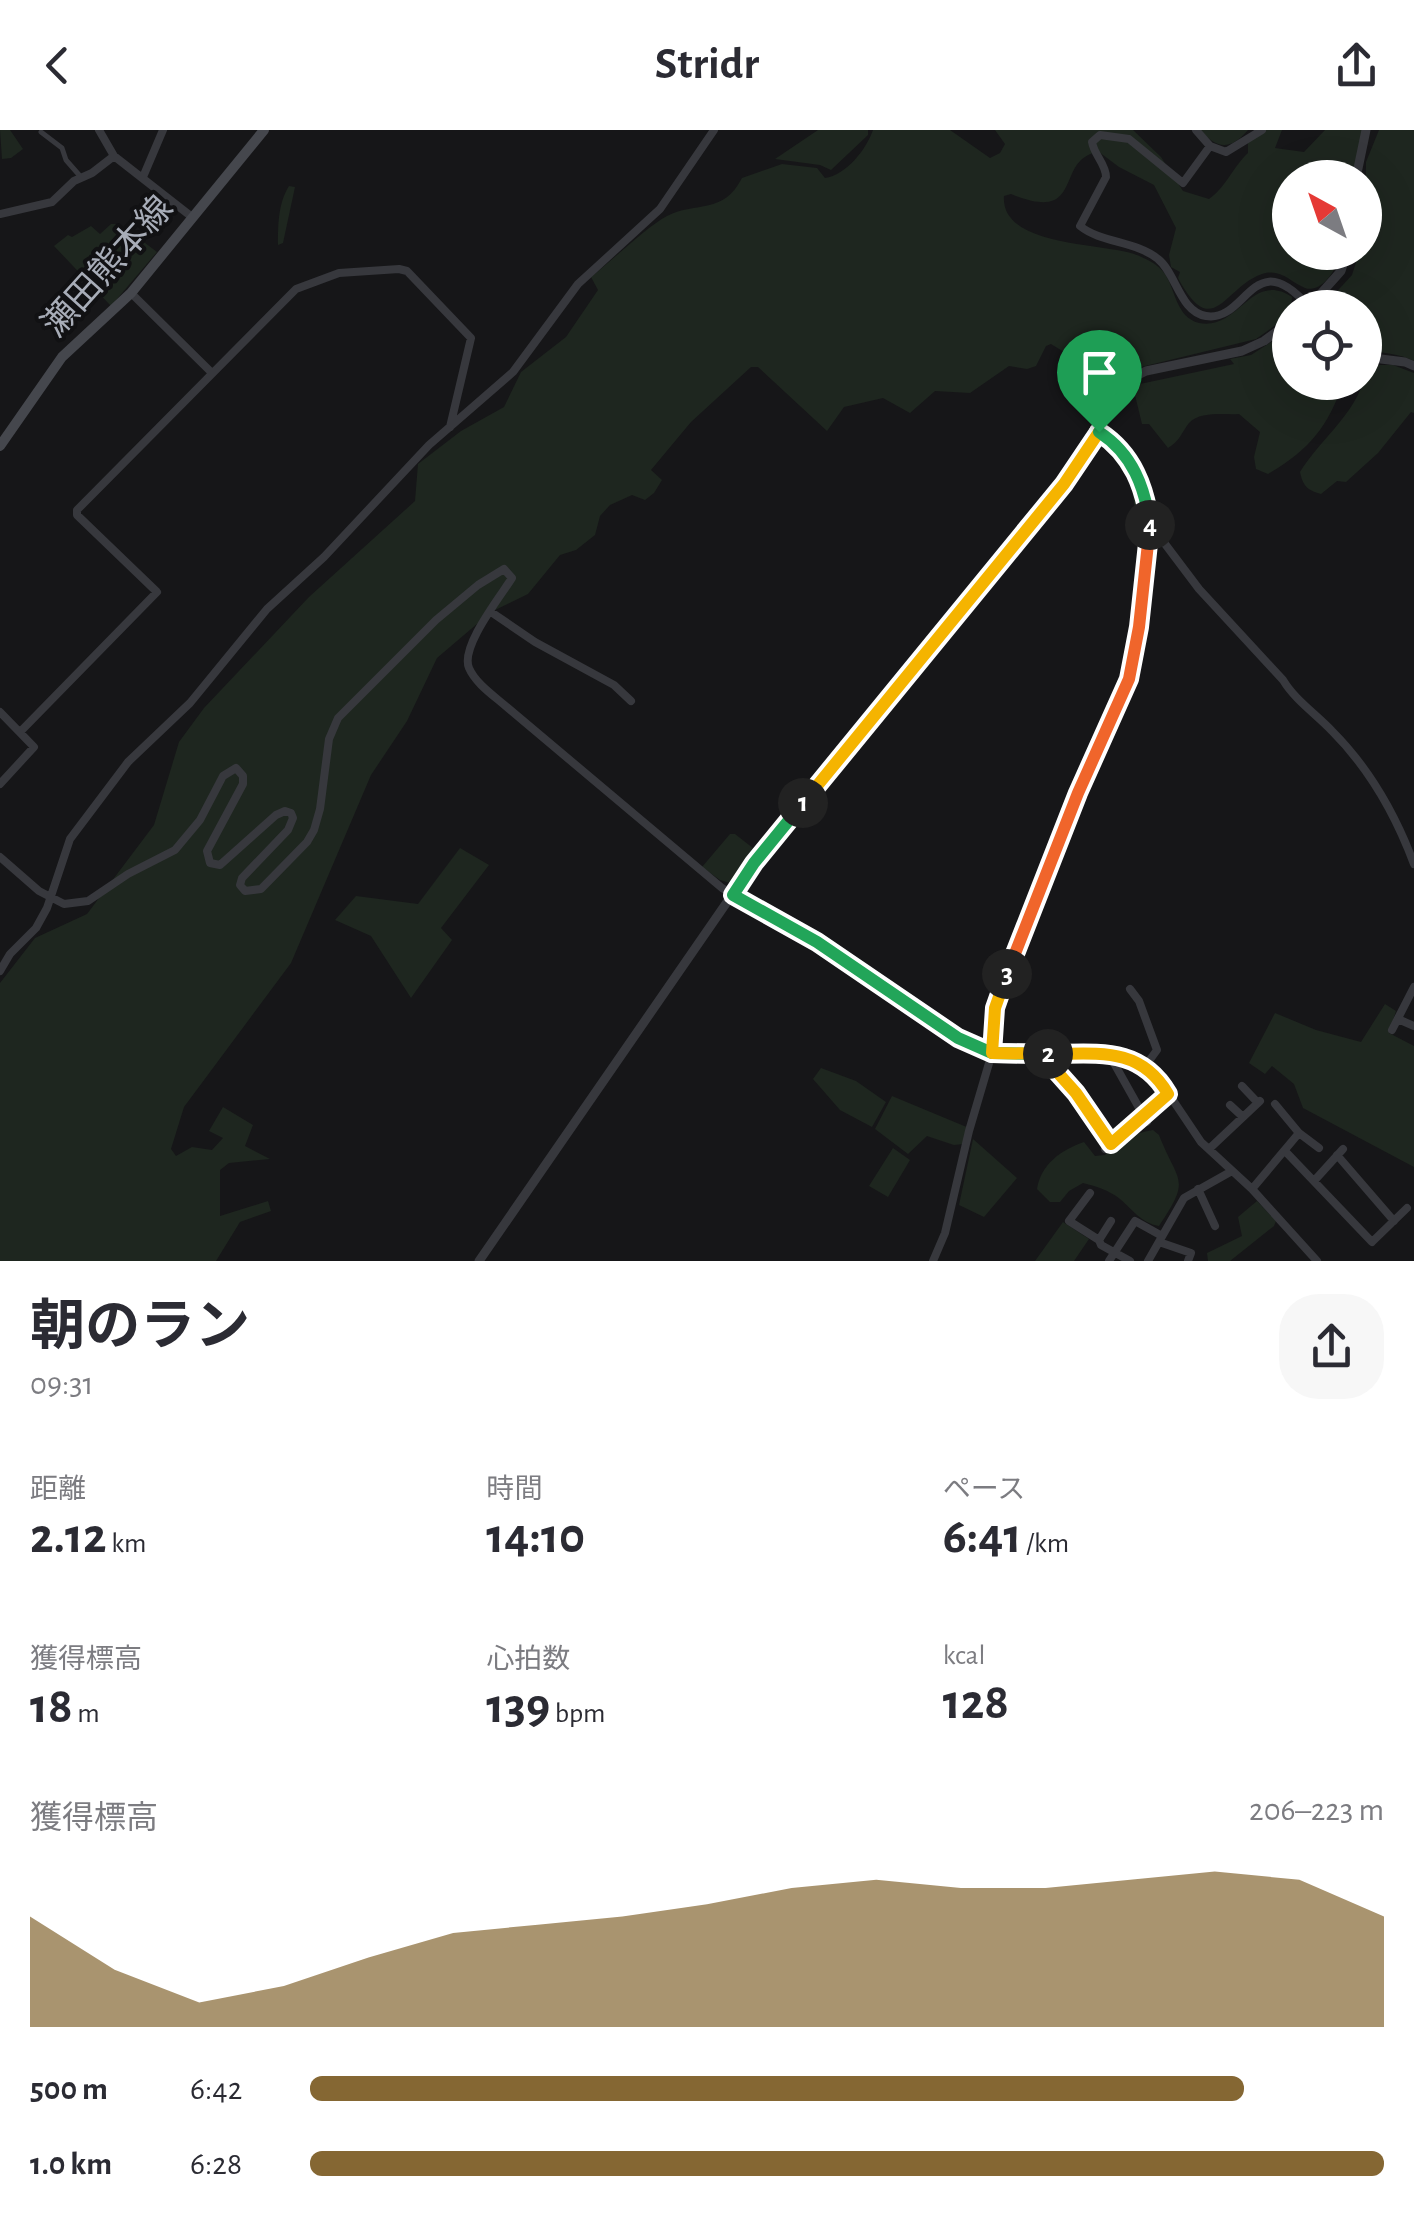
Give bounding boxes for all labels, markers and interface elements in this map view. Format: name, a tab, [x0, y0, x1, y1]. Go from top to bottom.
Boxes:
icon: back	[30, 38, 85, 93]
icon: share	[1329, 38, 1384, 93]
text: Stridr	[655, 42, 759, 87]
north arrow	[1272, 160, 1382, 270]
map controls	[1272, 160, 1382, 400]
street label: 瀬田熊本線	[35, 189, 180, 344]
button: locate	[1272, 290, 1382, 400]
pin	[1057, 330, 1142, 433]
icon: arrive	[1072, 345, 1127, 400]
pin: 4	[1125, 500, 1175, 550]
text: 4	[1143, 511, 1157, 539]
pin: 1	[778, 778, 828, 828]
text: 1	[798, 789, 808, 817]
pin: 3	[982, 949, 1032, 999]
text: 3	[1001, 960, 1013, 988]
pin: 2	[1023, 1029, 1073, 1079]
text: 2	[1041, 1040, 1055, 1068]
button: share	[1279, 1294, 1384, 1399]
text: 朝のラン	[30, 1300, 250, 1355]
text: 09:31	[30, 1368, 93, 1400]
text: 距離	[30, 1476, 86, 1504]
text: 時間	[486, 1476, 542, 1504]
text: ペース	[943, 1476, 1025, 1504]
text: 2.12	[30, 1512, 107, 1562]
text: 14:10	[486, 1512, 585, 1562]
text: 6:41	[943, 1512, 1021, 1562]
text: km	[107, 1530, 146, 1558]
text: /km	[1021, 1530, 1069, 1558]
text: kcal	[943, 1642, 985, 1670]
text: 獲得標高	[30, 1646, 142, 1674]
text: 心拍数	[486, 1646, 570, 1674]
text: 128	[943, 1678, 1009, 1728]
text: 18	[30, 1682, 73, 1732]
text: 139	[486, 1682, 550, 1732]
text: m	[73, 1700, 100, 1728]
text: bpm	[550, 1700, 605, 1728]
text: 206–223 m	[1249, 1794, 1384, 1826]
text: 獲得標高	[30, 1802, 158, 1834]
text: 500 m	[30, 2073, 108, 2105]
text: 6:42	[190, 2073, 242, 2105]
text: 1.0 km	[30, 2148, 112, 2180]
text: 6:28	[190, 2148, 242, 2180]

